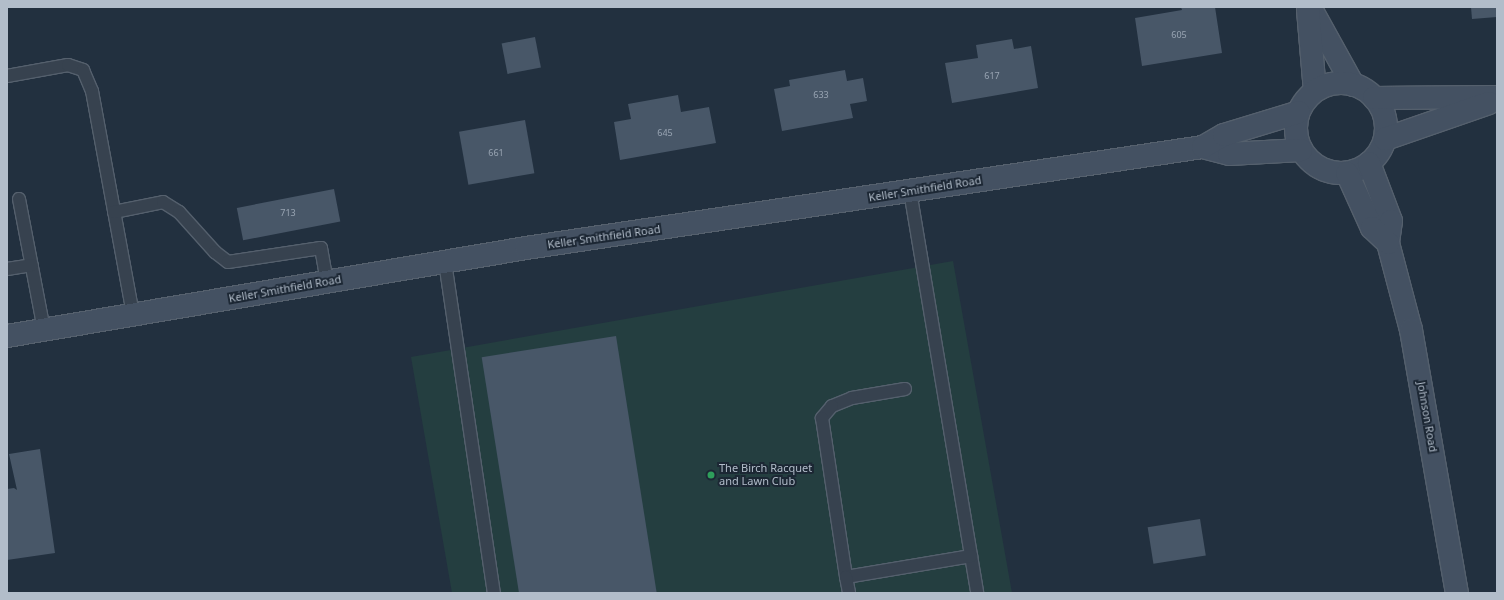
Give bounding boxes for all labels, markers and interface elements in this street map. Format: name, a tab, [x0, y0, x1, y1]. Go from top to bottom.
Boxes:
house number: 605	[1171, 30, 1187, 40]
house number: 617	[984, 71, 1000, 81]
house number: 633	[813, 90, 829, 100]
house number: 645	[657, 128, 673, 138]
house number: 661	[488, 148, 504, 158]
street label: Keller Smithfield Road	[868, 174, 982, 204]
house number: 713	[280, 208, 296, 218]
street label: Keller Smithfield Road	[547, 223, 661, 251]
street label: Keller Smithfield Road	[228, 273, 342, 305]
street label: Johnson Road	[1414, 381, 1440, 453]
place label: The Birch Racquet and Lawn Club	[719, 462, 812, 488]
marker: The Birch Racquet and Lawn Club	[706, 470, 716, 480]

